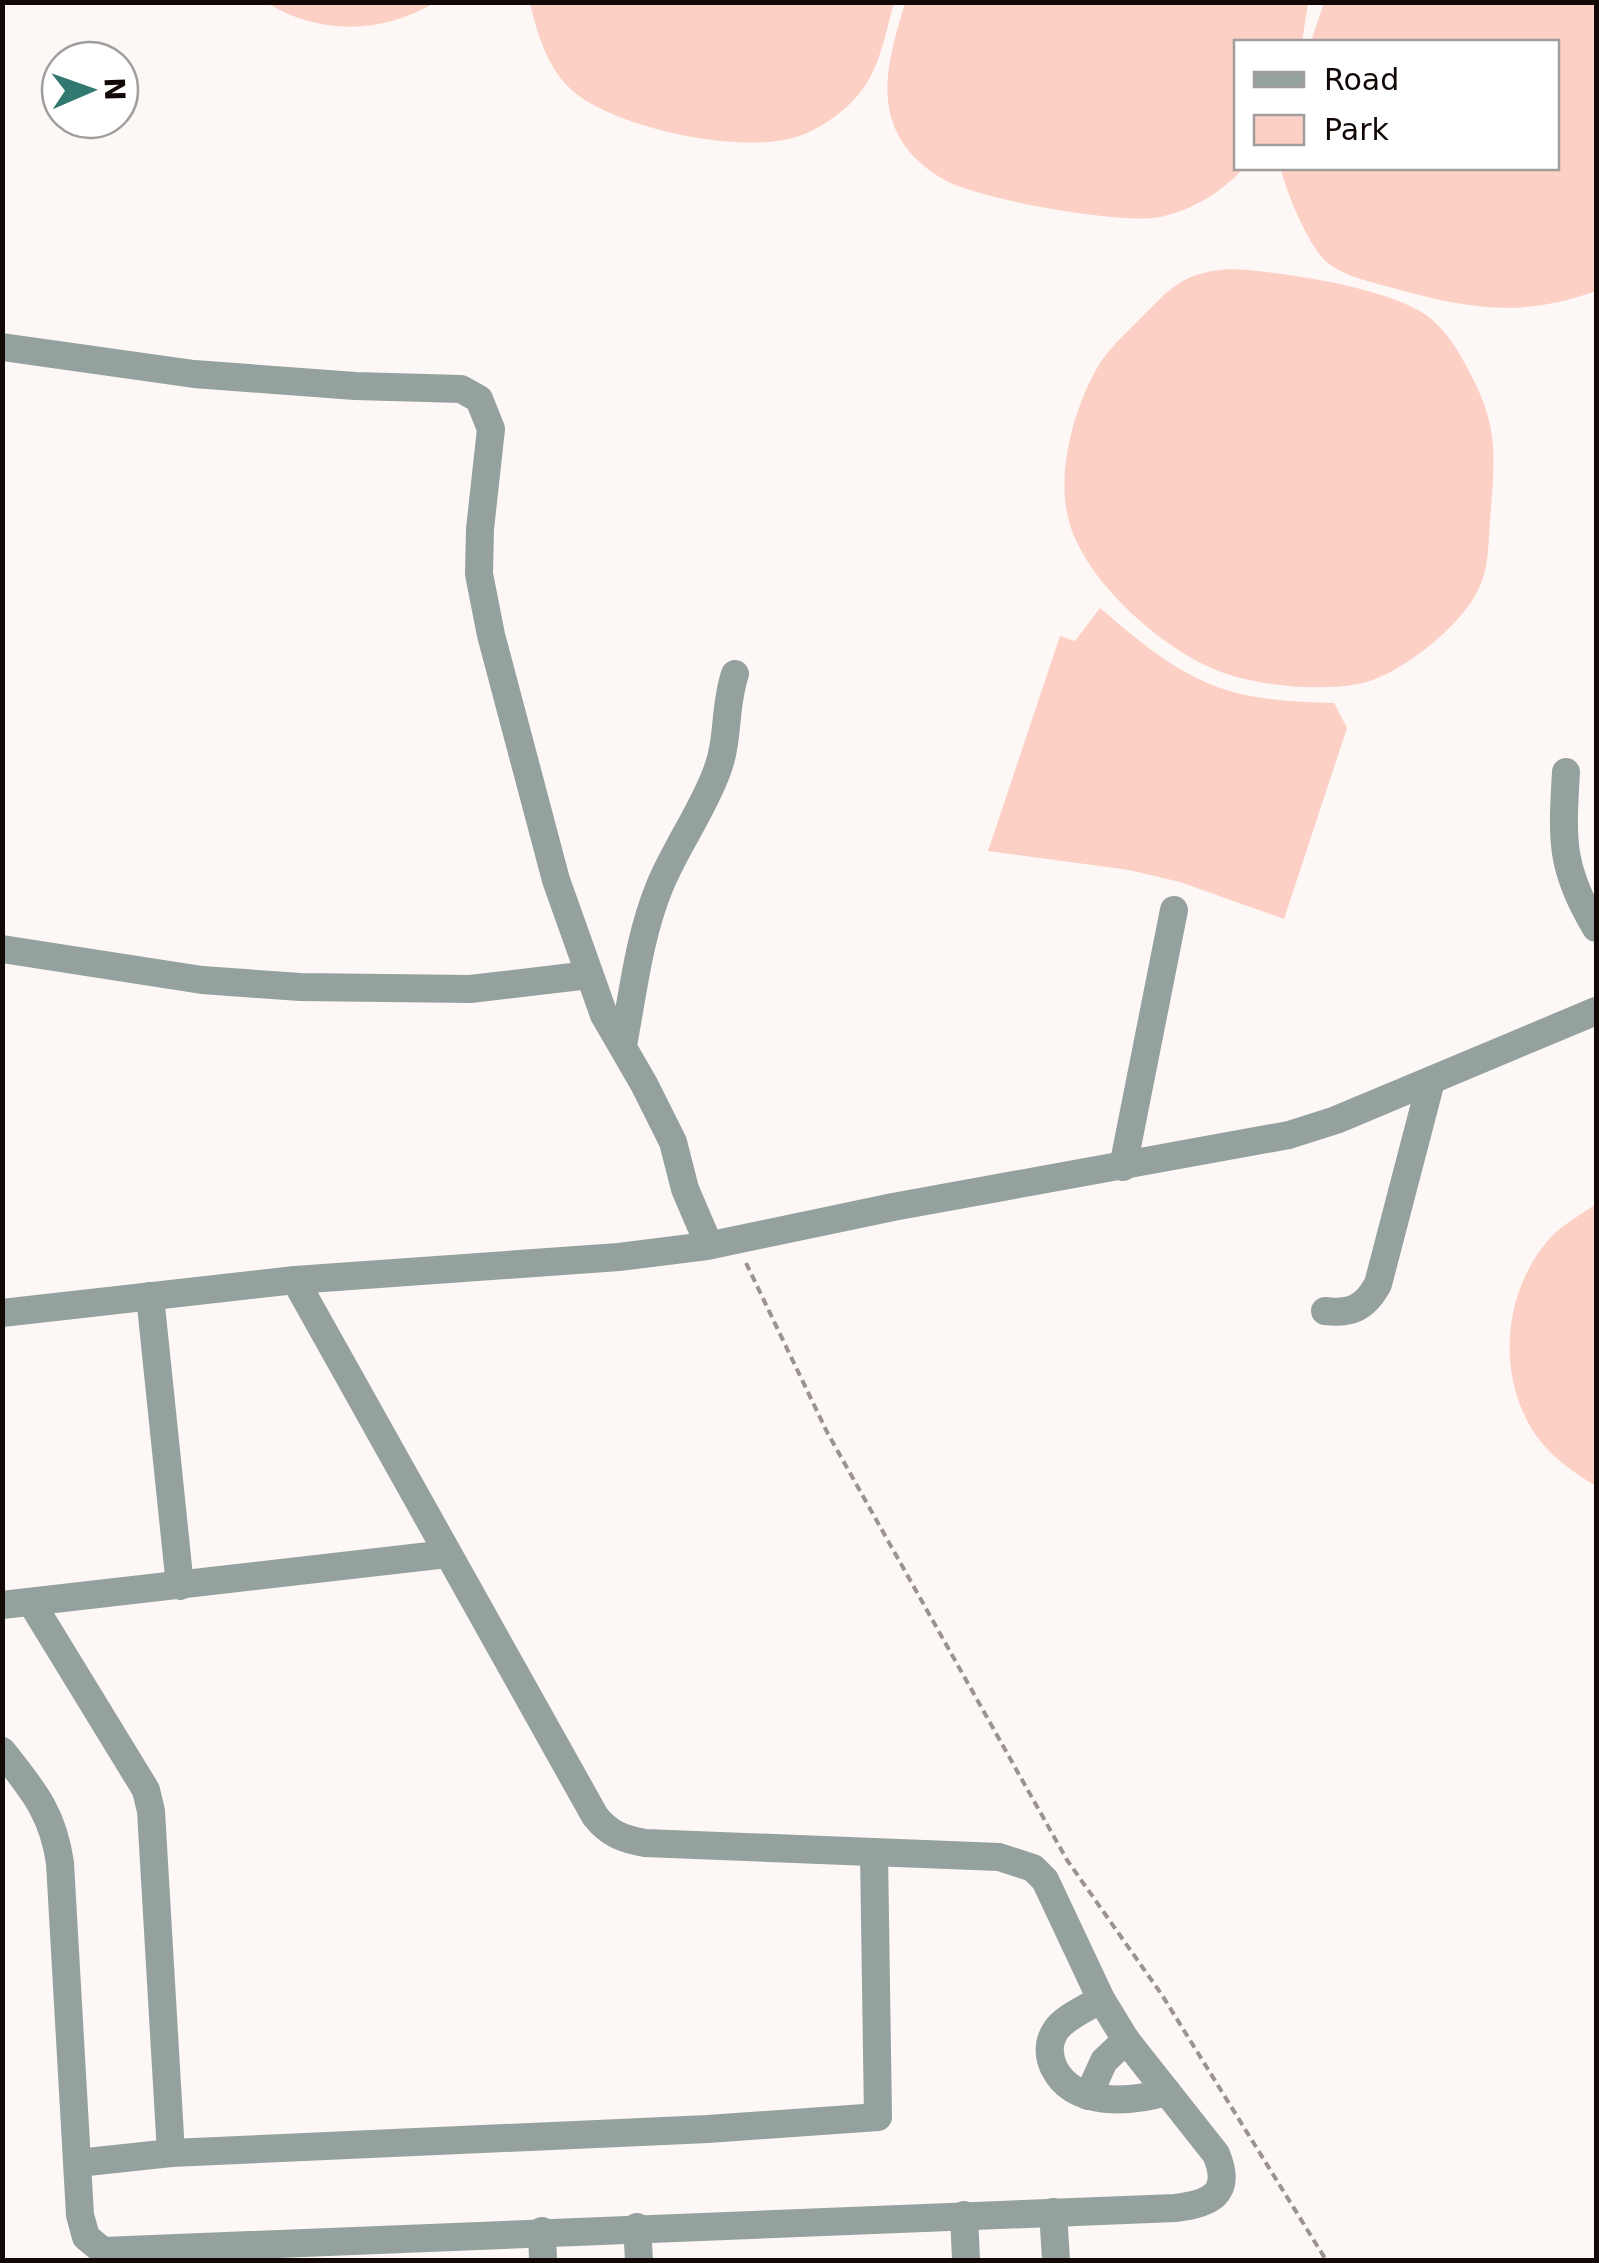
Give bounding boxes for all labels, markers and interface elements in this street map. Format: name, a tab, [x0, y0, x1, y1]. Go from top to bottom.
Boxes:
north arrow	[40, 40, 140, 140]
legend	[1234, 40, 1559, 170]
text: Road	[1324, 62, 1399, 97]
text: N	[98, 77, 131, 101]
text: Park	[1324, 112, 1389, 147]

